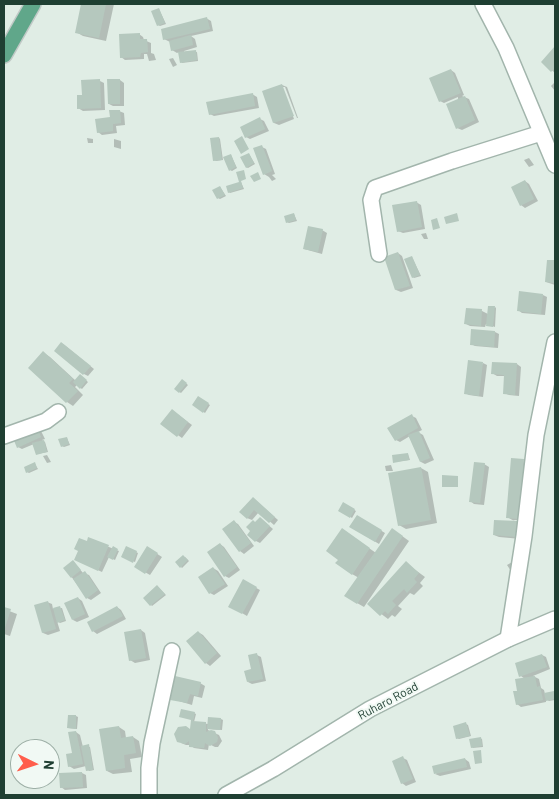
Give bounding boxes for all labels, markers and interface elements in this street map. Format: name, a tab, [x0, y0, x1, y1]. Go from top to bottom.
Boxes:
street label: Ruharo Road	[355, 679, 421, 723]
north arrow	[10, 739, 60, 789]
text: N	[41, 760, 58, 770]

